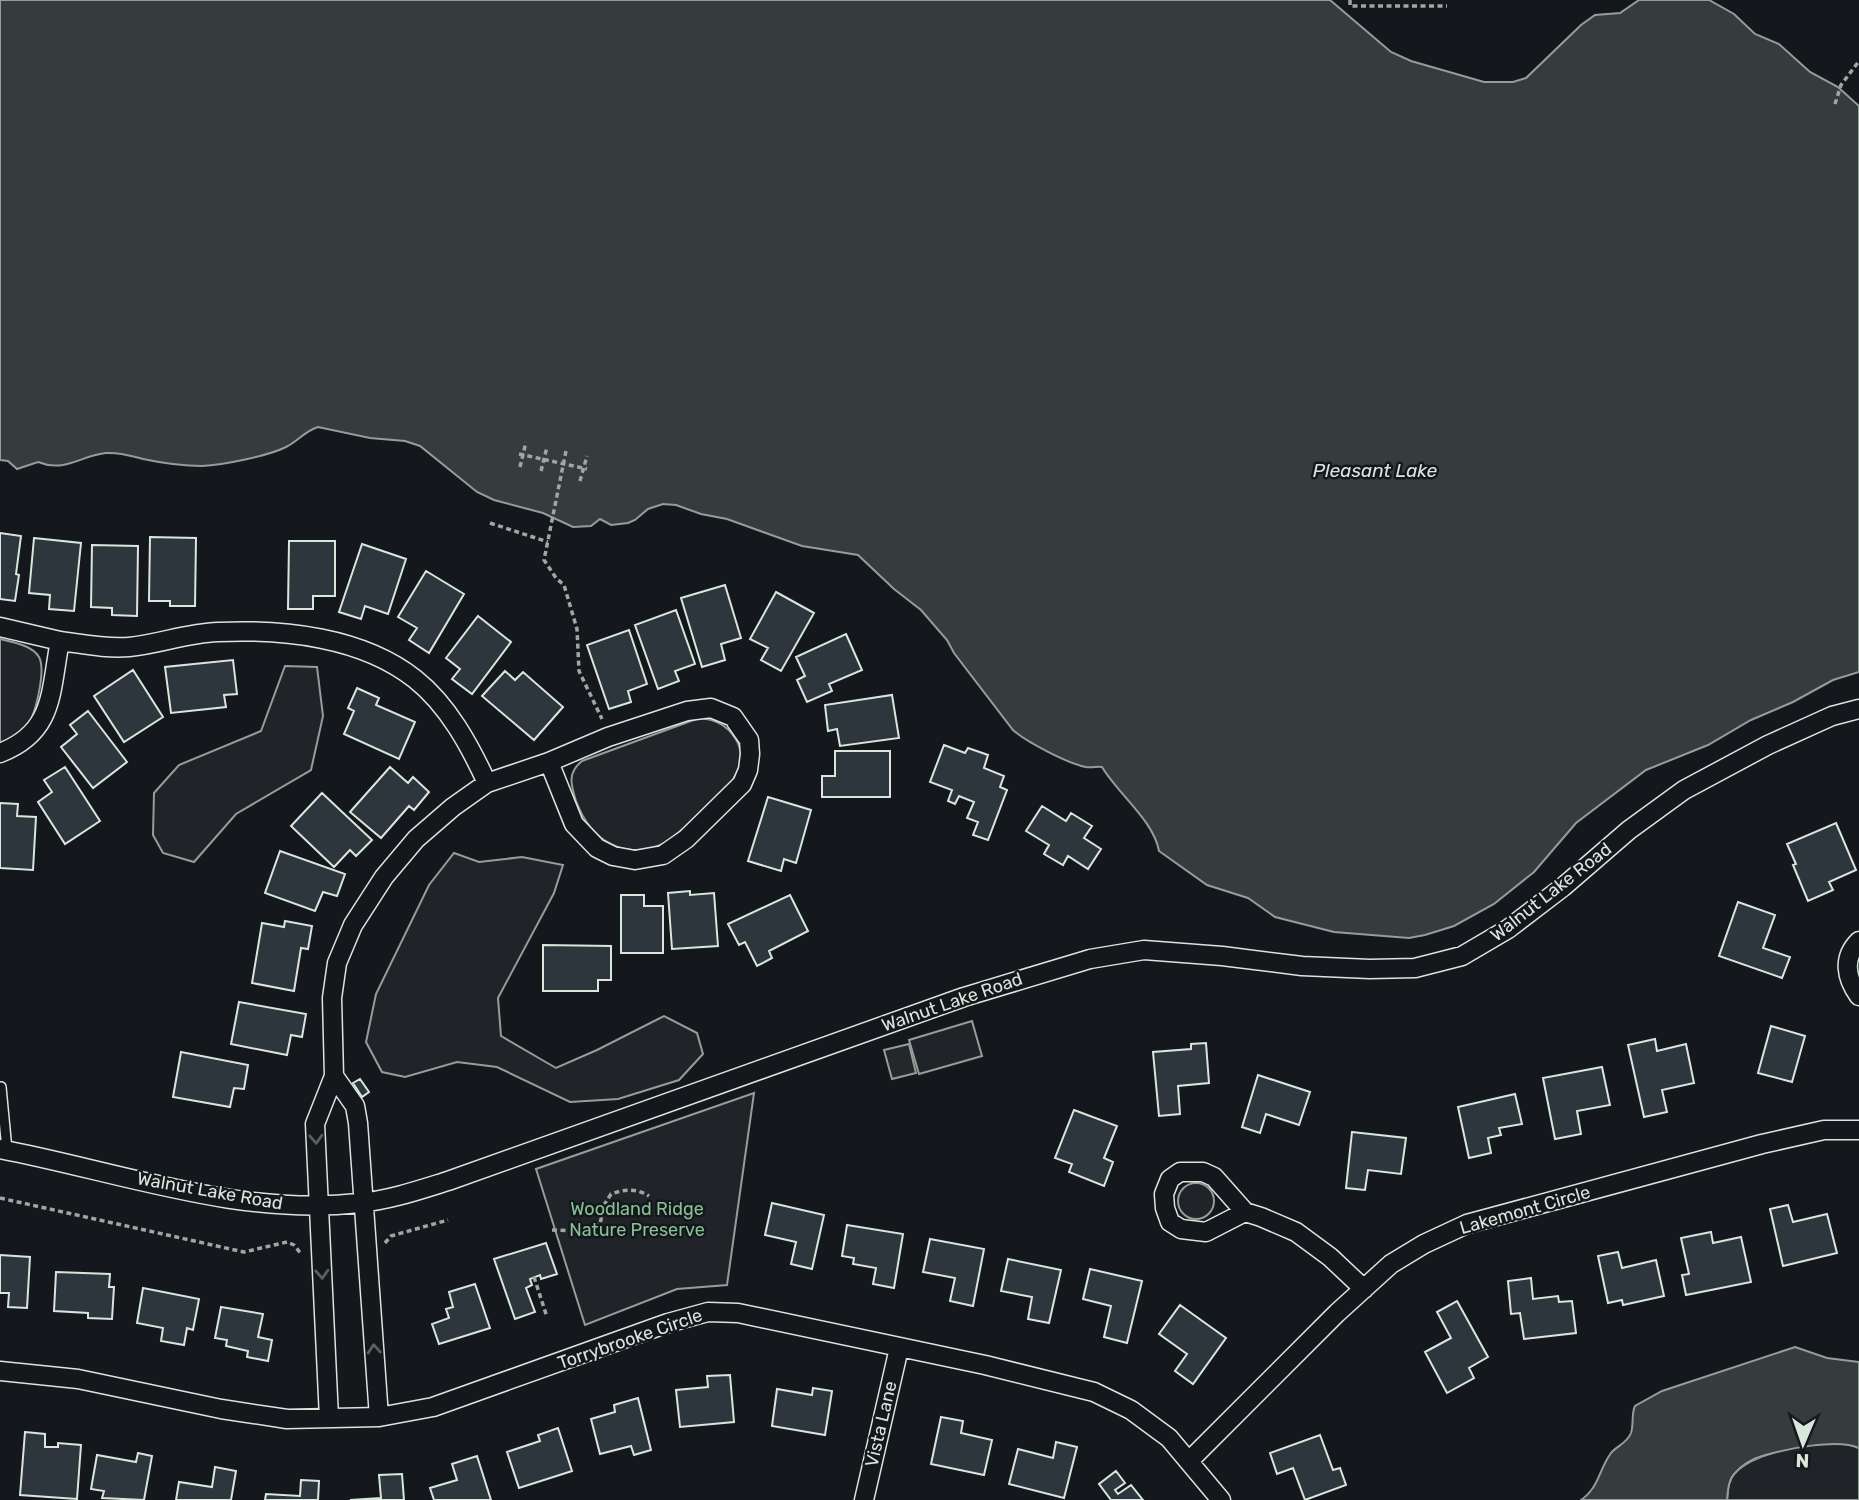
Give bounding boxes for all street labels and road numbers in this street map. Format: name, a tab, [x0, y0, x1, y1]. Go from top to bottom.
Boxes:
street label: Walnut Lake Road	[1486, 838, 1616, 946]
street label: Walnut Lake Road	[879, 968, 1025, 1036]
street label: Walnut Lake Road	[135, 1167, 285, 1215]
street label: Lakemont Circle	[1457, 1181, 1593, 1239]
street label: Torrybrooke Circle	[555, 1304, 705, 1374]
street label: Vista Lane	[860, 1379, 902, 1469]

